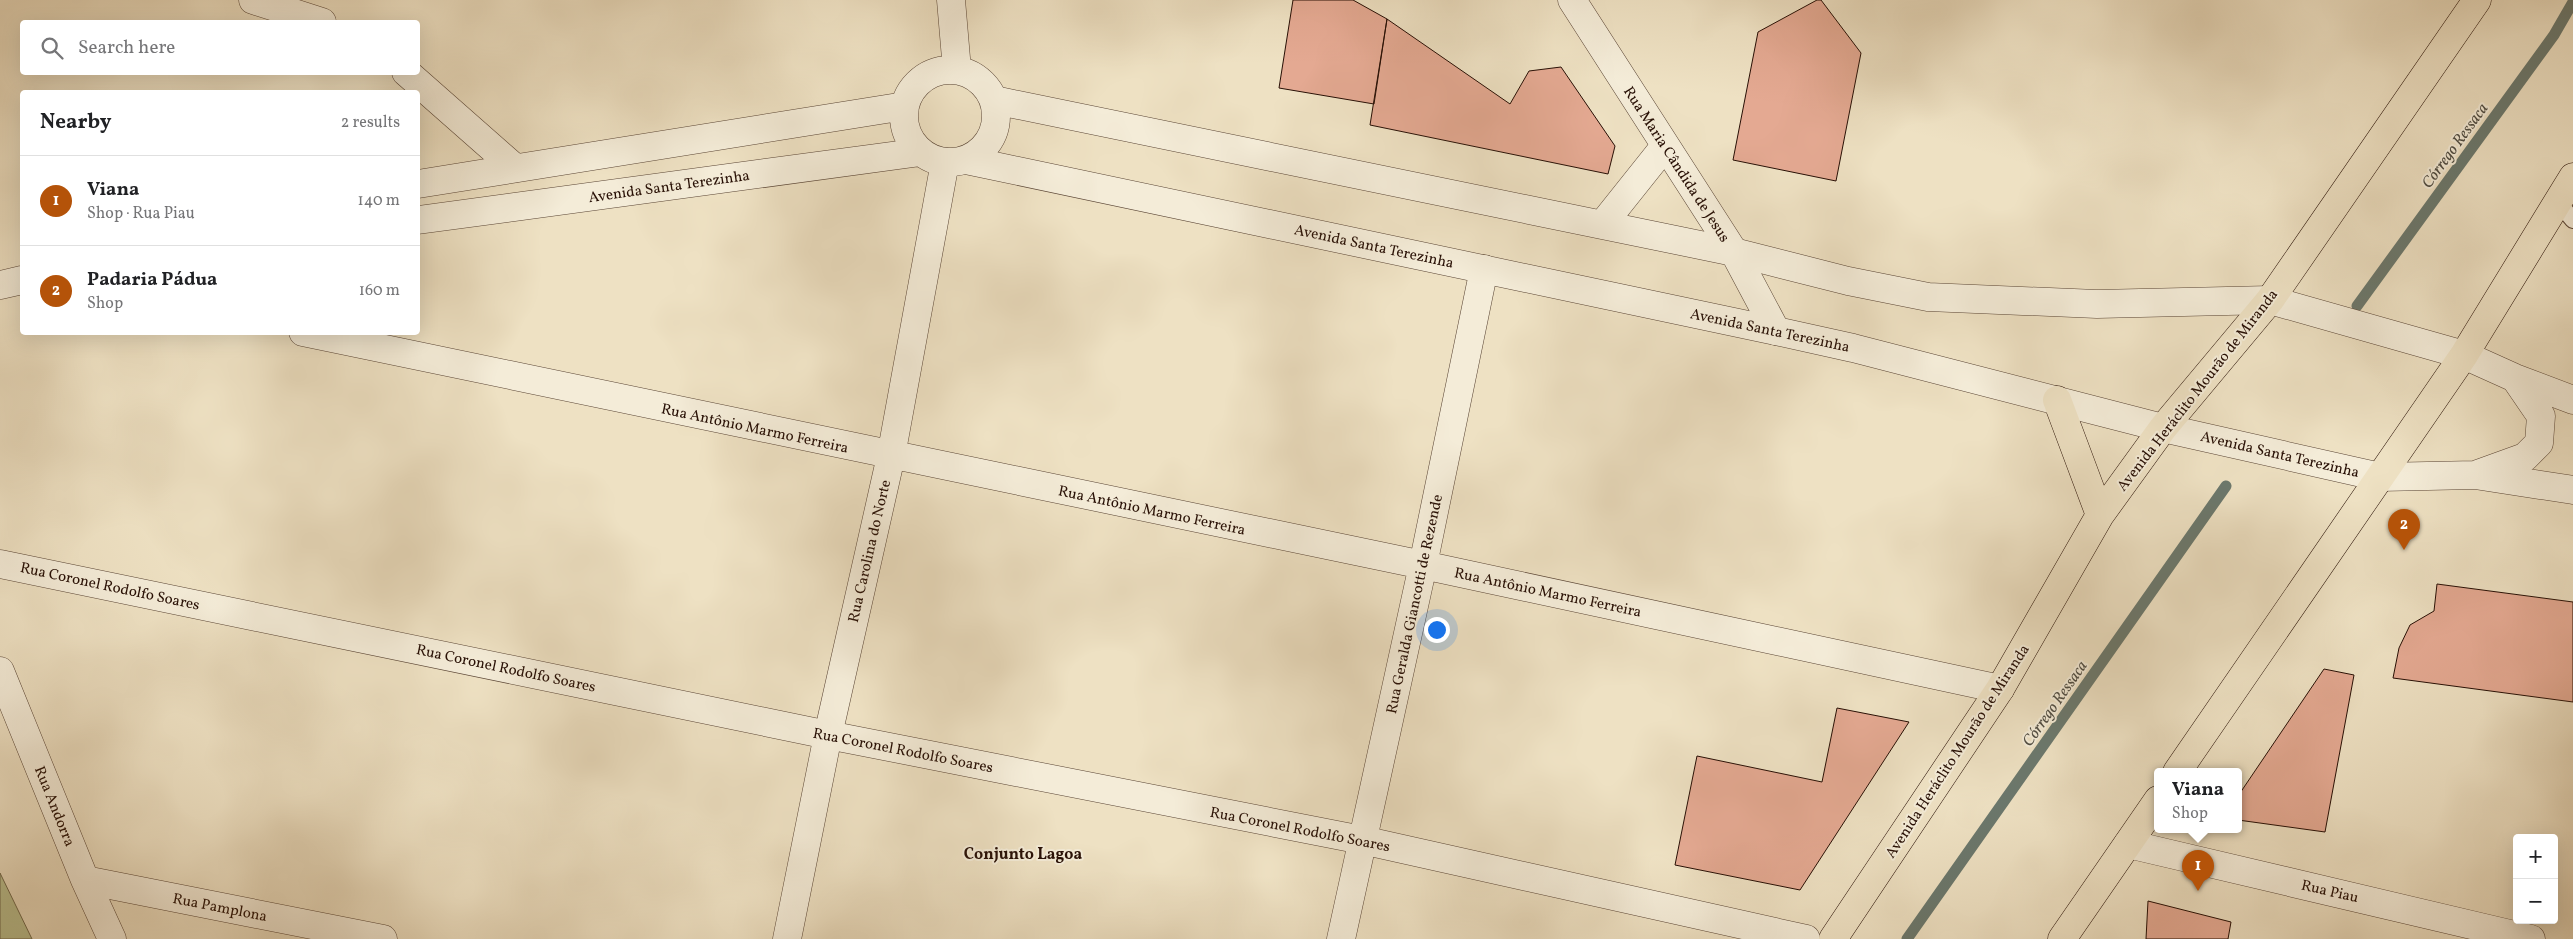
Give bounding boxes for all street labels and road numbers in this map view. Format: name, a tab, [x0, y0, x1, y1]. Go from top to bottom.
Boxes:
street label: Rua Maria Cândida de Jesus	[1617, 83, 1734, 247]
street label: Avenida Santa Terezinha	[587, 166, 751, 209]
street label: Avenida Santa Terezinha	[1292, 220, 1455, 275]
street label: Avenida Heráclito Mourão de Miranda	[2113, 286, 2284, 496]
street label: Avenida Santa Terezinha	[1688, 304, 1851, 359]
street label: Rua Antônio Marmo Ferreira	[659, 399, 850, 460]
street label: Avenida Santa Terezinha	[2198, 427, 2361, 484]
street label: Rua Carolina do Norte	[844, 478, 897, 625]
street label: Rua Antônio Marmo Ferreira	[1056, 481, 1247, 542]
street label: Rua Geralda Giancotti de Rezende	[1382, 493, 1449, 716]
street label: Rua Coronel Rodolfo Soares	[18, 558, 201, 617]
street label: Rua Antônio Marmo Ferreira	[1452, 563, 1643, 624]
street label: Rua Coronel Rodolfo Soares	[414, 640, 597, 699]
street label: Avenida Heráclito Mourão de Miranda	[1881, 641, 2035, 863]
street label: Rua Coronel Rodolfo Soares	[811, 724, 995, 779]
street label: Rua Andorra	[28, 763, 79, 850]
street label: Rua Coronel Rodolfo Soares	[1208, 803, 1392, 858]
street label: Rua Piau	[2299, 876, 2360, 909]
street label: Rua Pamplona	[171, 889, 269, 928]

